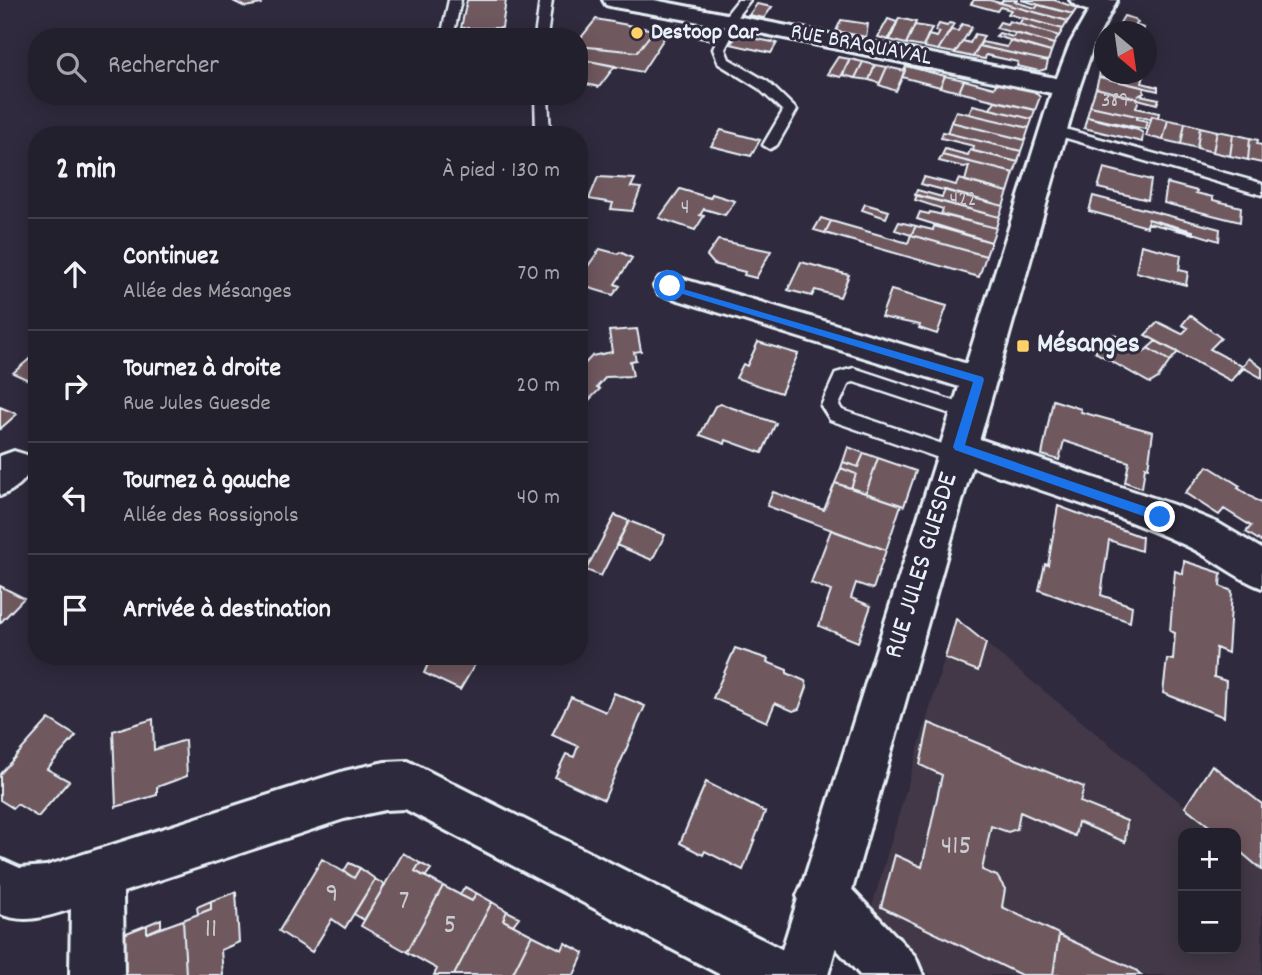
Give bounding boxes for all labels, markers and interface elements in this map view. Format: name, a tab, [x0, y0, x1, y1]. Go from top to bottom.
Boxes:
street label: RUE BRAQUAVAL	[788, 16, 935, 76]
place label: Destoop Car	[651, 17, 759, 50]
north arrow	[1094, 21, 1157, 84]
marker: Destoop Car	[629, 25, 645, 41]
search box	[28, 28, 588, 105]
icon: search	[52, 48, 90, 86]
text: Rechercher	[108, 48, 219, 85]
house number: 389	[1101, 87, 1129, 117]
text: 2 min	[56, 150, 116, 193]
text: À pied · 130 m	[442, 155, 560, 188]
house number: 422	[949, 186, 977, 216]
house number: 4	[681, 194, 689, 224]
text: Continuez	[123, 239, 218, 276]
icon: ahead	[56, 255, 94, 293]
text: 70 m	[518, 258, 560, 291]
route start	[654, 270, 685, 301]
text: Allée des Mésanges	[123, 276, 292, 309]
place label: Mésanges	[1037, 326, 1140, 366]
marker: Mésanges	[1015, 338, 1031, 354]
text: Tournez à droite	[123, 351, 281, 388]
icon: right	[56, 367, 94, 405]
text: 20 m	[516, 370, 560, 403]
text: Rue Jules Guesde	[123, 388, 271, 421]
text: Tournez à gauche	[123, 463, 290, 500]
street label: RUE JULES GUESDE	[876, 468, 970, 664]
icon: left	[56, 479, 94, 517]
text: 40 m	[517, 482, 560, 515]
text: Allée des Rossignols	[123, 500, 299, 533]
route end	[1144, 501, 1175, 532]
icon: arrive	[56, 591, 94, 629]
text: Arrivée à destination	[123, 592, 331, 629]
house number: 415	[941, 828, 971, 868]
map controls	[1178, 828, 1241, 954]
button: +	[1178, 828, 1241, 891]
house number: 9	[326, 876, 338, 916]
house number: 7	[399, 883, 409, 923]
button: −	[1178, 891, 1241, 954]
house number: 5	[444, 907, 456, 947]
house number: 11	[205, 911, 217, 951]

